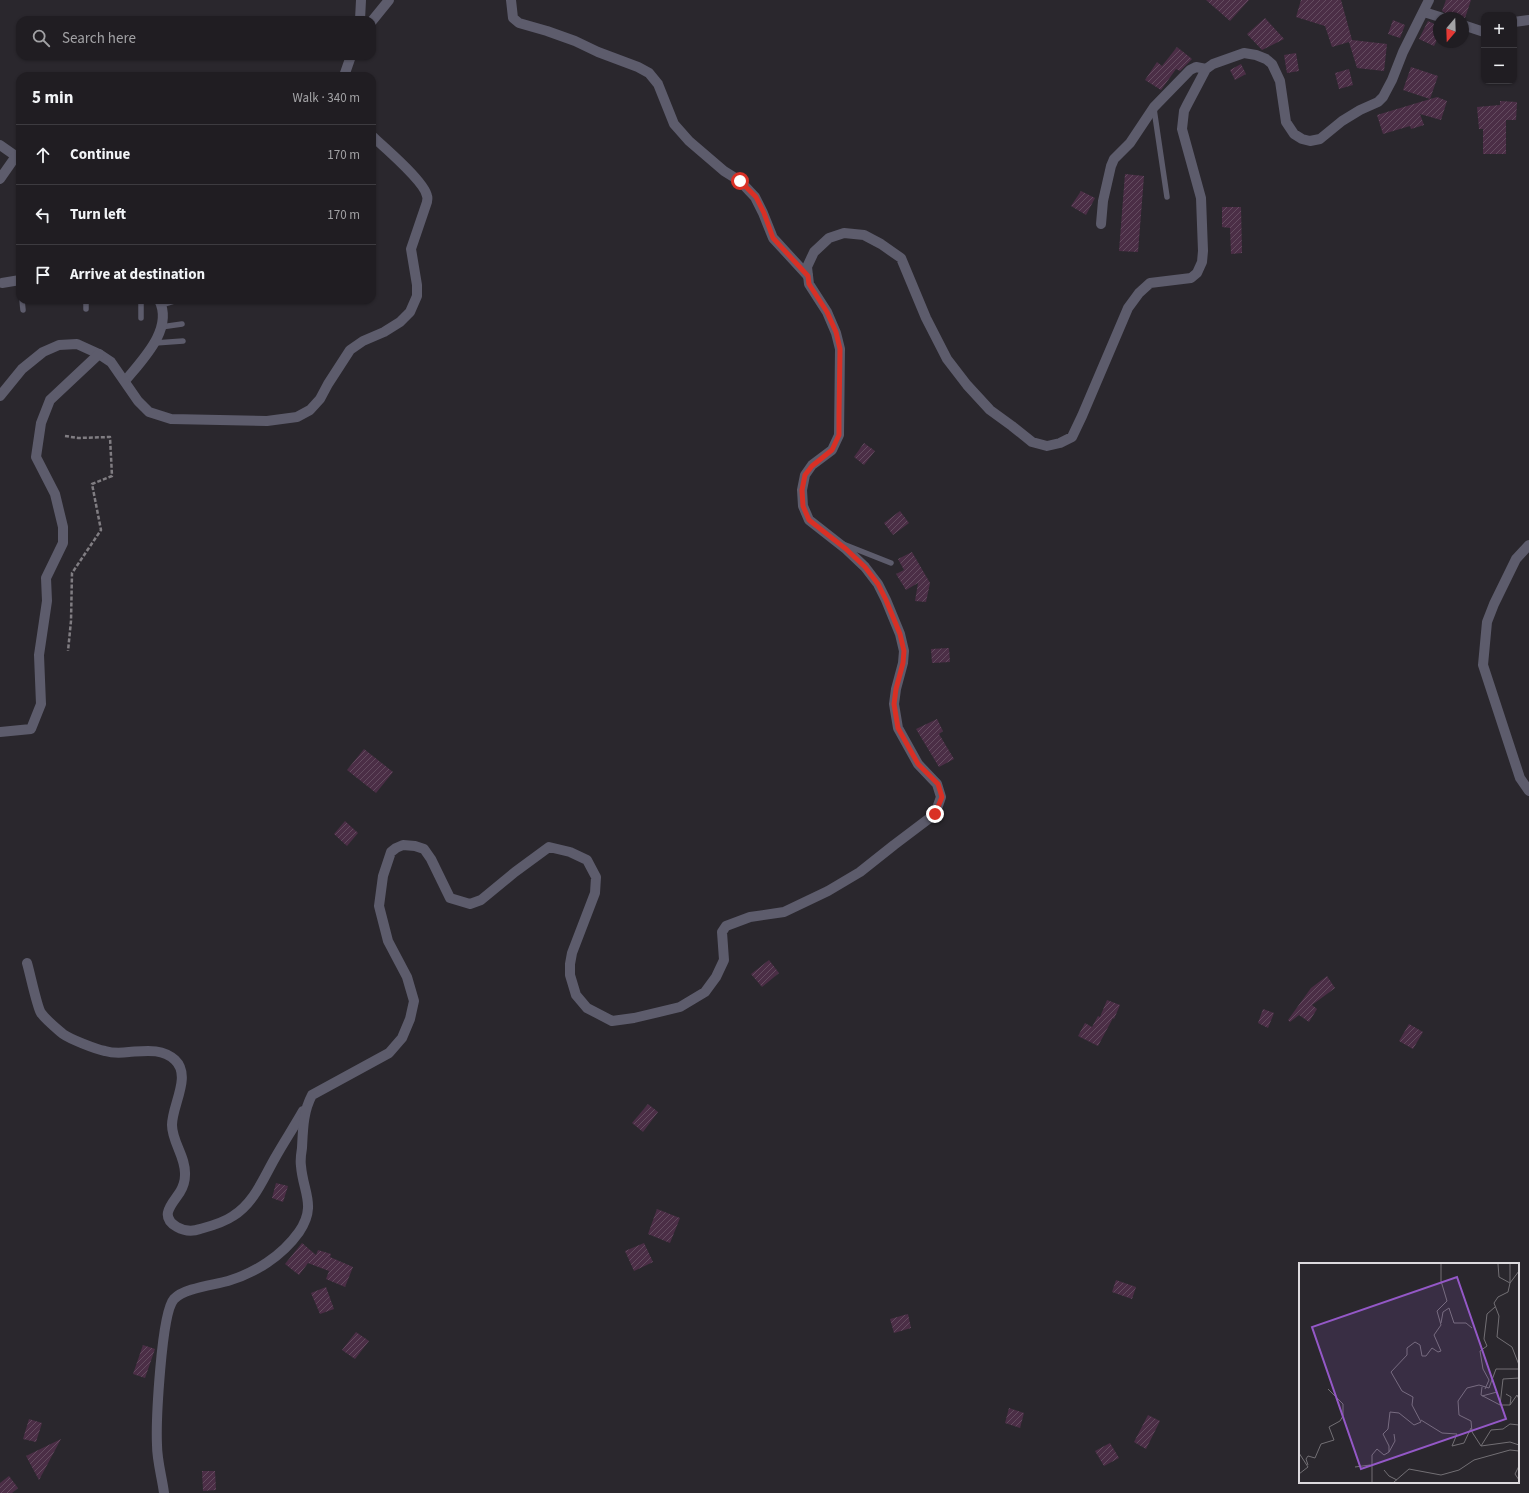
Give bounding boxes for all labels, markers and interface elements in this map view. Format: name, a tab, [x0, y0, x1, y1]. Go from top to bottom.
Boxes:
north arrow	[1433, 12, 1469, 48]
map controls	[1481, 12, 1517, 84]
button: +	[1481, 12, 1517, 48]
search box	[16, 16, 376, 60]
icon: search	[30, 27, 52, 49]
text: Search here	[62, 28, 136, 49]
button: −	[1481, 48, 1517, 84]
text: 5 min	[32, 86, 73, 110]
text: Walk · 340 m	[292, 89, 360, 107]
icon: ahead	[32, 144, 54, 166]
text: Continue	[70, 144, 130, 165]
text: 170 m	[327, 146, 360, 164]
route start	[731, 172, 749, 190]
icon: left	[32, 204, 54, 226]
text: Turn left	[70, 204, 126, 225]
text: 170 m	[327, 206, 360, 224]
icon: arrive	[32, 264, 54, 286]
text: Arrive at destination	[70, 264, 205, 285]
route end	[926, 805, 944, 823]
inset map	[1299, 1263, 1519, 1483]

